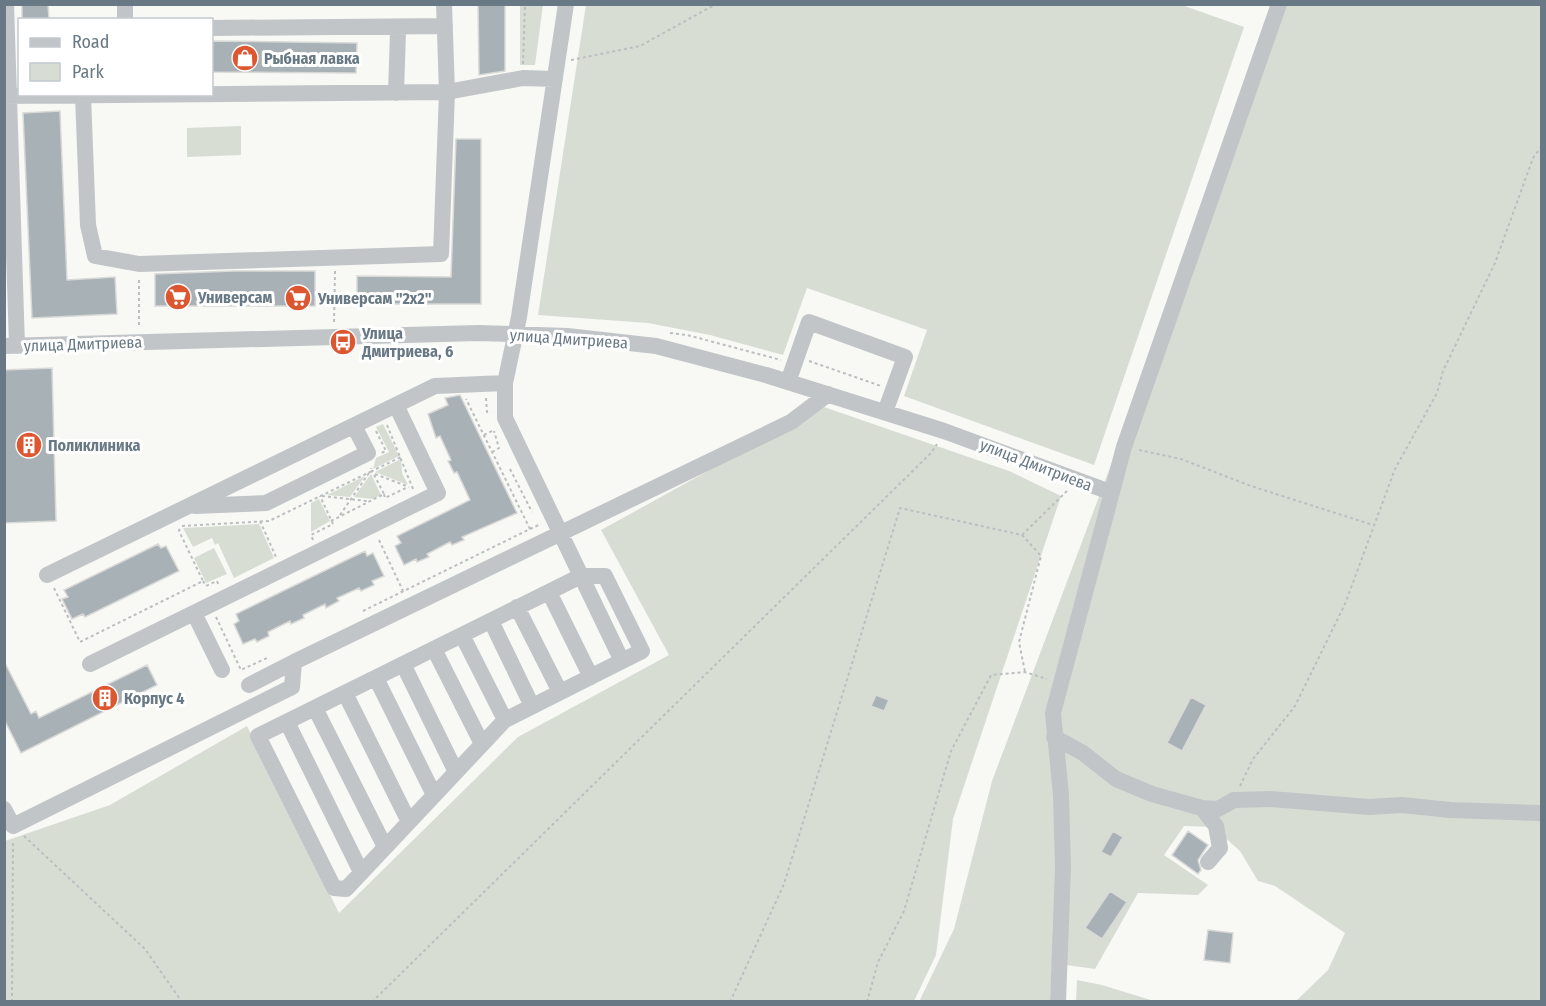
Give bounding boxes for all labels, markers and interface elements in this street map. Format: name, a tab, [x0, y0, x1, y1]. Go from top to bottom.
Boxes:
legend	[18, 18, 213, 96]
text: Road	[72, 31, 109, 53]
shop icon: Рыбная лавка	[230, 43, 260, 73]
place label: Рыбная лавка	[264, 49, 360, 68]
text: Park	[72, 61, 105, 83]
supermarket icon: Универсам	[163, 282, 193, 312]
supermarket icon: Универсам "2x2"	[283, 283, 313, 313]
place label: Универсам	[197, 288, 272, 307]
place label: Универсам "2x2"	[317, 289, 432, 308]
place label: Улица Дмитриева, 6	[361, 324, 453, 361]
street label: улица Дмитриева	[509, 325, 629, 353]
bus stop icon: Улица Дмитриева, 6	[328, 327, 358, 357]
street label: улица Дмитриева	[24, 332, 143, 356]
building icon: Поликлиника	[14, 430, 44, 460]
street label: улица Дмитриева	[977, 435, 1095, 495]
place label: Поликлиника	[48, 436, 140, 455]
building icon: Корпус 4	[90, 683, 120, 713]
place label: Корпус 4	[124, 689, 185, 708]

